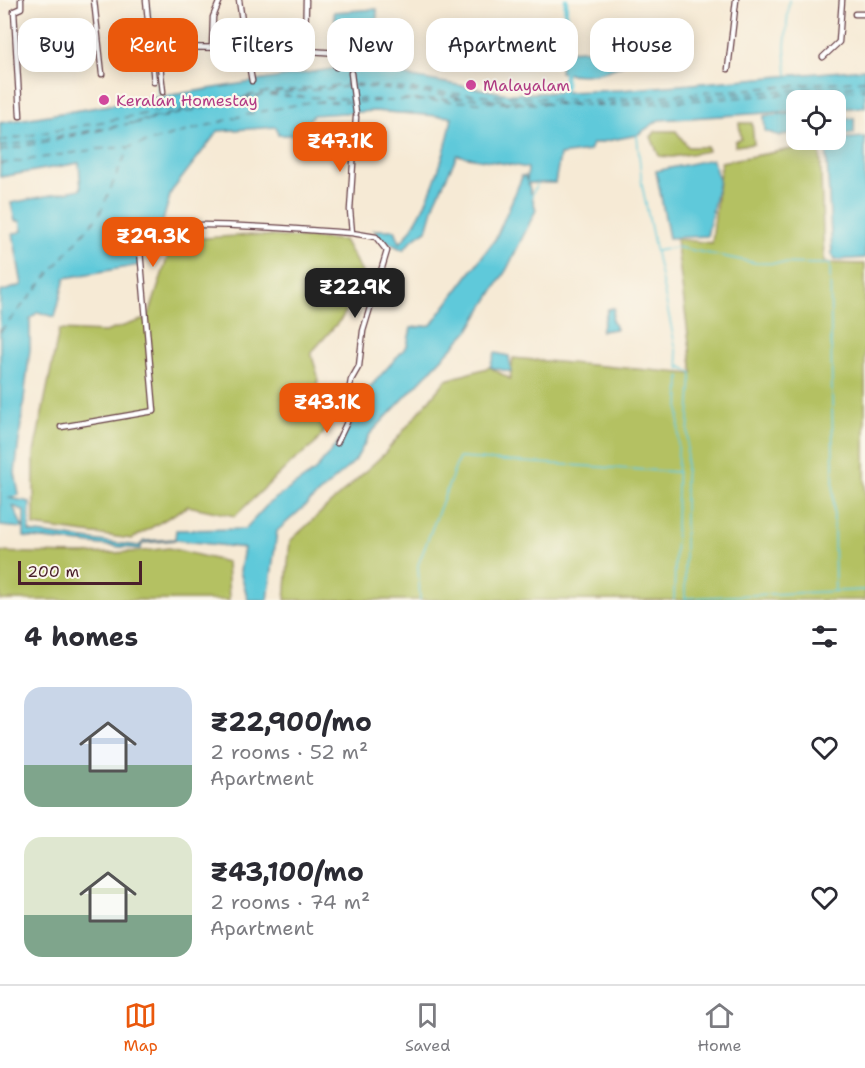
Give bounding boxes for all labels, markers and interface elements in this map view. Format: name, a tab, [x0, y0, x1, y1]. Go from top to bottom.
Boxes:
chip: Buy	[18, 18, 96, 72]
chip: Rent	[108, 18, 198, 72]
chip: Filters	[210, 18, 315, 72]
chip: New	[327, 18, 414, 72]
chip: Apartment	[426, 18, 578, 72]
chip: House	[590, 18, 694, 72]
place label: Malayalam	[483, 75, 570, 96]
marker: Malayalam	[464, 78, 478, 92]
place label: Keralan Homestay	[116, 90, 258, 111]
map controls	[786, 90, 846, 150]
button: locate	[786, 90, 846, 150]
marker: Keralan Homestay	[97, 93, 111, 107]
pin: ₹47.1K	[291, 122, 389, 173]
text: ₹47.1K	[307, 128, 373, 154]
pin: ₹29.3K	[104, 217, 202, 268]
text: ₹29.3K	[116, 223, 190, 249]
pin: ₹22.9K	[306, 268, 404, 319]
text: ₹22.9K	[319, 274, 391, 300]
pin: ₹43.1K	[278, 383, 376, 434]
text: ₹43.1K	[293, 389, 361, 415]
scale bar	[18, 558, 142, 586]
text: 200 m	[27, 561, 79, 582]
text: 4 homes	[24, 619, 138, 654]
icon: filters	[808, 620, 841, 653]
text: ₹22,900/mo	[210, 704, 372, 739]
icon: home	[72, 711, 144, 783]
icon: heart	[808, 731, 841, 764]
text: 2 rooms · 52 m²	[210, 739, 368, 765]
text: Apartment	[210, 765, 314, 791]
text: ₹43,100/mo	[210, 854, 364, 889]
icon: home	[72, 861, 144, 933]
icon: heart	[808, 881, 841, 914]
text: 2 rooms · 74 m²	[210, 889, 370, 915]
text: Apartment	[210, 915, 314, 941]
tab: Map	[124, 999, 158, 1056]
tab: Saved	[405, 999, 450, 1056]
tab: Home	[697, 999, 741, 1056]

